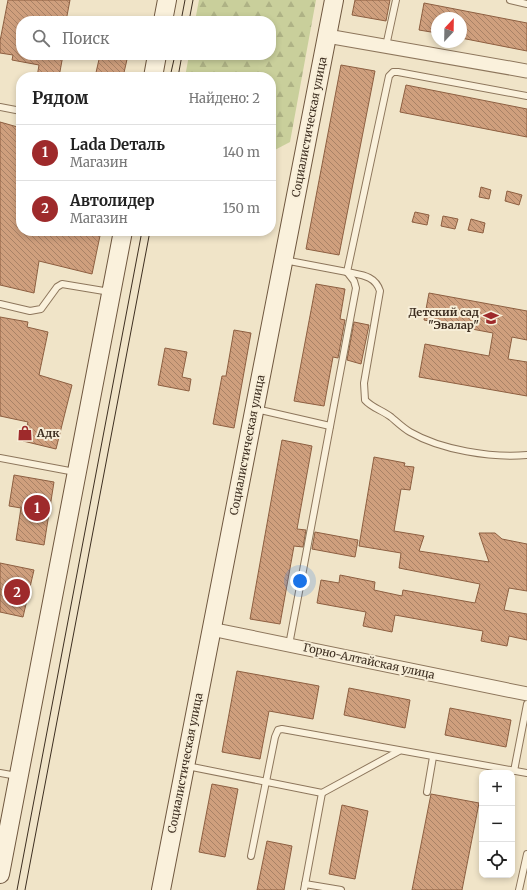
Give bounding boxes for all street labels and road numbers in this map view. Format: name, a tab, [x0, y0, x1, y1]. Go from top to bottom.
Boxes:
street label: Социалистическая улица	[289, 56, 329, 198]
street label: Социалистическая улица	[227, 374, 267, 516]
street label: Горно-Алтайская улица	[302, 640, 436, 682]
street label: Социалистическая улица	[165, 692, 205, 834]

